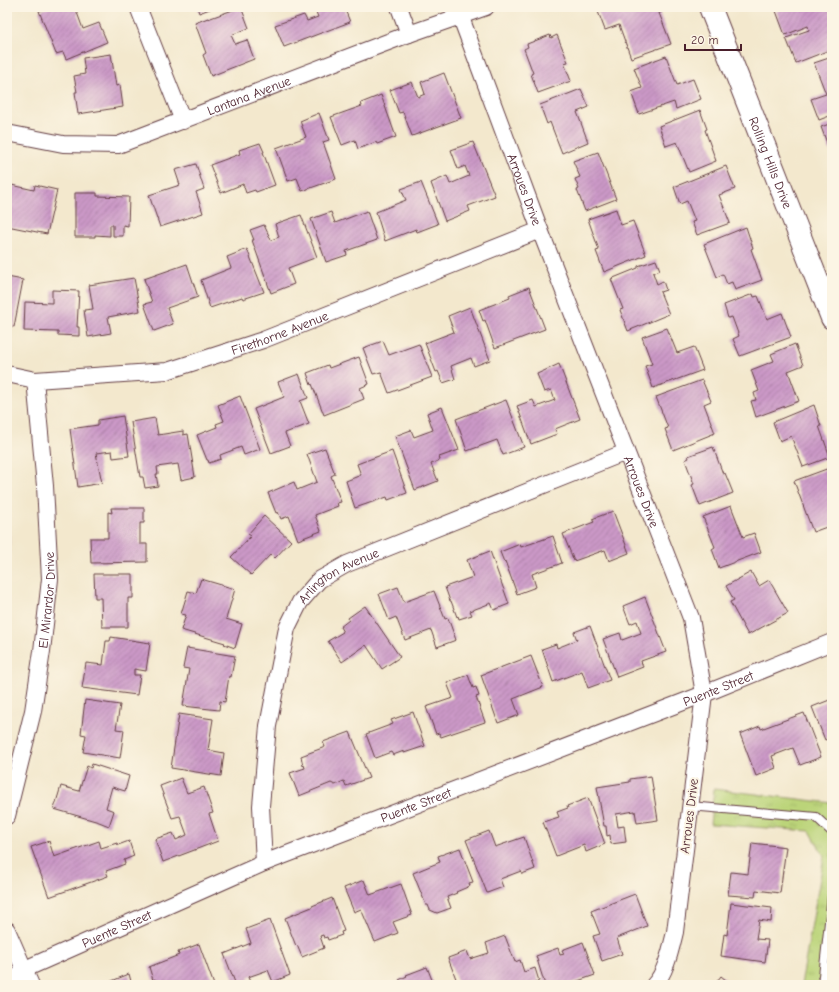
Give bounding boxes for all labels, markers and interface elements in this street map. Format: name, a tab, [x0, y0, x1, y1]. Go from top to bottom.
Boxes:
scale bar	[685, 26, 741, 52]
text: 20 m	[691, 33, 719, 47]
street label: Lantana Avenue	[205, 72, 293, 118]
street label: Rolling Hills Drive	[746, 114, 796, 211]
street label: Arroues Drive	[505, 151, 545, 228]
street label: Firethorne Avenue	[229, 307, 331, 357]
street label: Arroues Drive	[621, 454, 663, 530]
street label: Arlington Avenue	[295, 544, 381, 606]
street label: El Mirardor Drive	[35, 551, 58, 649]
street label: Puente Street	[681, 667, 757, 709]
street label: Arroues Drive	[677, 777, 701, 854]
street label: Puente Street	[378, 784, 454, 825]
street label: Puente Street	[79, 906, 155, 950]

